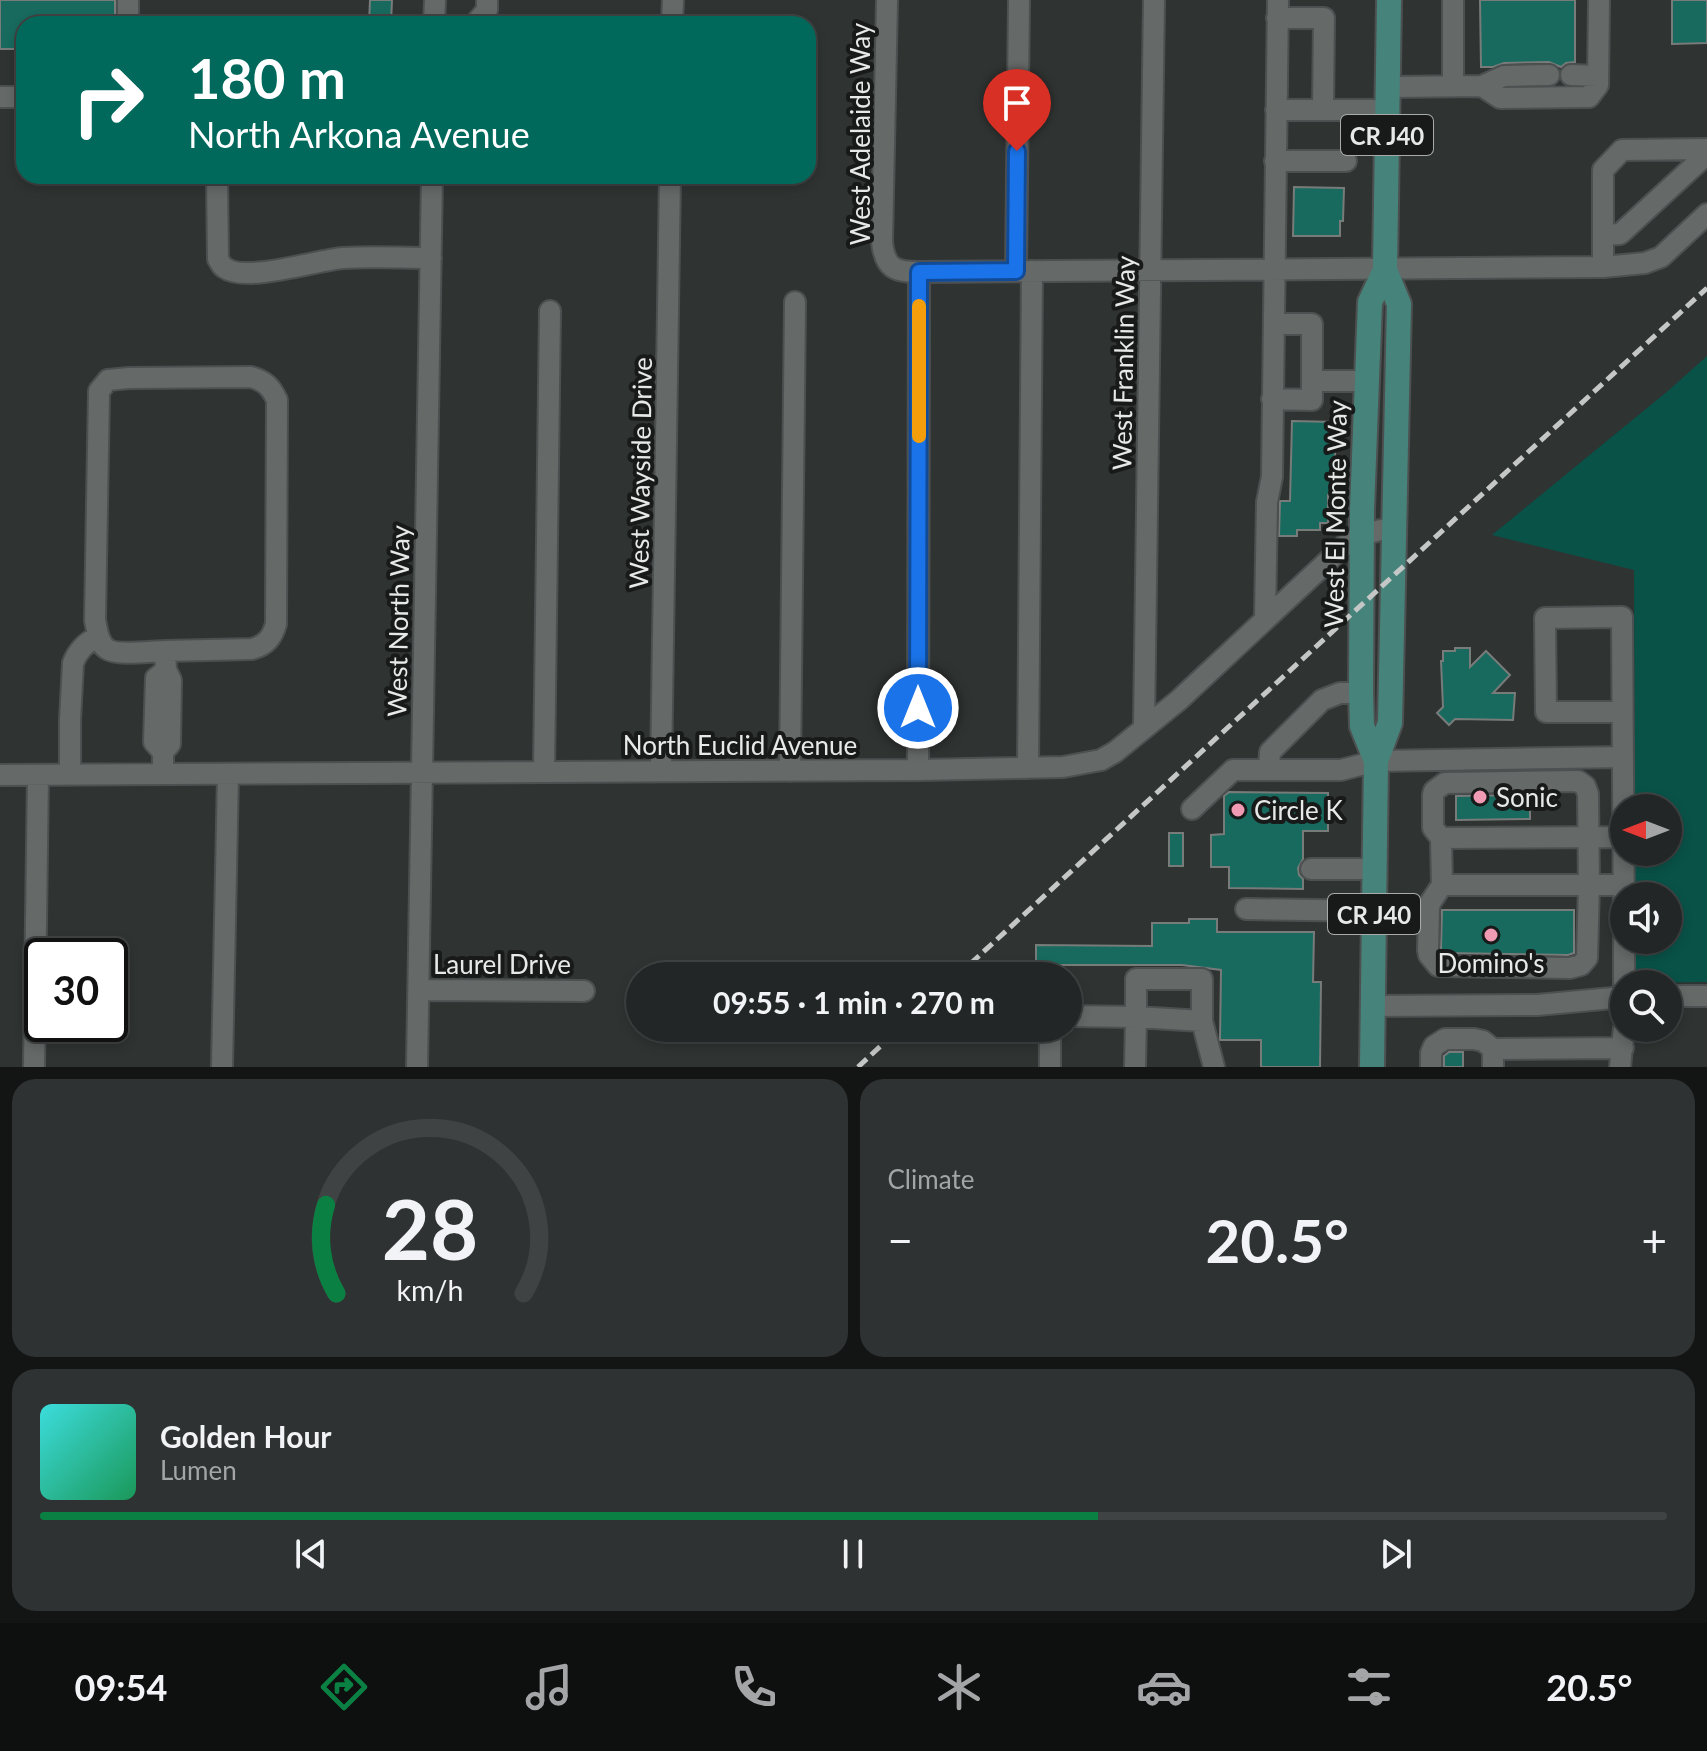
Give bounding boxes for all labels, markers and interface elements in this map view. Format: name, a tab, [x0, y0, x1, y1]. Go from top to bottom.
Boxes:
street label: West Adelaide Way	[844, 22, 876, 245]
text: 180 m	[188, 44, 346, 111]
icon: right	[56, 48, 160, 152]
pin	[983, 69, 1051, 151]
icon: arrive	[995, 81, 1039, 125]
text: North Arkona Avenue	[188, 112, 530, 156]
road number: CR J40	[1341, 115, 1433, 155]
street label: West Franklin Way	[1105, 255, 1141, 471]
street label: West Wayside Drive	[622, 357, 658, 589]
street label: West El Monte Way	[1317, 399, 1353, 628]
street label: West North Way	[380, 524, 416, 717]
position arrow	[876, 666, 960, 750]
street label: North Euclid Avenue	[623, 729, 857, 761]
place label: Sonic	[1496, 781, 1558, 813]
marker: Sonic	[1471, 788, 1489, 806]
place label: Circle K	[1254, 794, 1343, 826]
north arrow	[1610, 794, 1682, 866]
map controls	[1610, 794, 1682, 1042]
marker: Circle K	[1229, 801, 1247, 819]
button: sound	[1610, 882, 1682, 954]
road number: CR J40	[1328, 894, 1420, 934]
marker: Domino's	[1482, 926, 1500, 944]
speed limit sign: 30	[24, 938, 128, 1042]
place label: Domino's	[1437, 947, 1545, 979]
street label: Laurel Drive	[433, 948, 571, 980]
button: search	[1610, 970, 1682, 1042]
text: 09:55 · 1 min · 270 m	[713, 984, 995, 1020]
text: Climate	[888, 1163, 974, 1195]
text: 28	[382, 1178, 478, 1278]
text: 20.5°	[1205, 1204, 1349, 1276]
text: −	[888, 1214, 913, 1266]
text: +	[1641, 1214, 1667, 1266]
text: km/h	[396, 1273, 463, 1307]
text: Golden Hour	[160, 1418, 332, 1454]
text: Lumen	[160, 1454, 237, 1486]
icon: previous	[289, 1532, 333, 1576]
icon: pause	[831, 1532, 875, 1576]
icon: next	[1374, 1532, 1418, 1576]
icon: directions	[316, 1659, 372, 1715]
icon: music	[521, 1659, 577, 1715]
icon: phone	[726, 1659, 782, 1715]
icon: climate	[931, 1659, 987, 1715]
icon: car	[1136, 1659, 1192, 1715]
icon: filters	[1341, 1659, 1397, 1715]
text: 09:54	[75, 1665, 167, 1709]
text: 20.5°	[1546, 1665, 1632, 1709]

